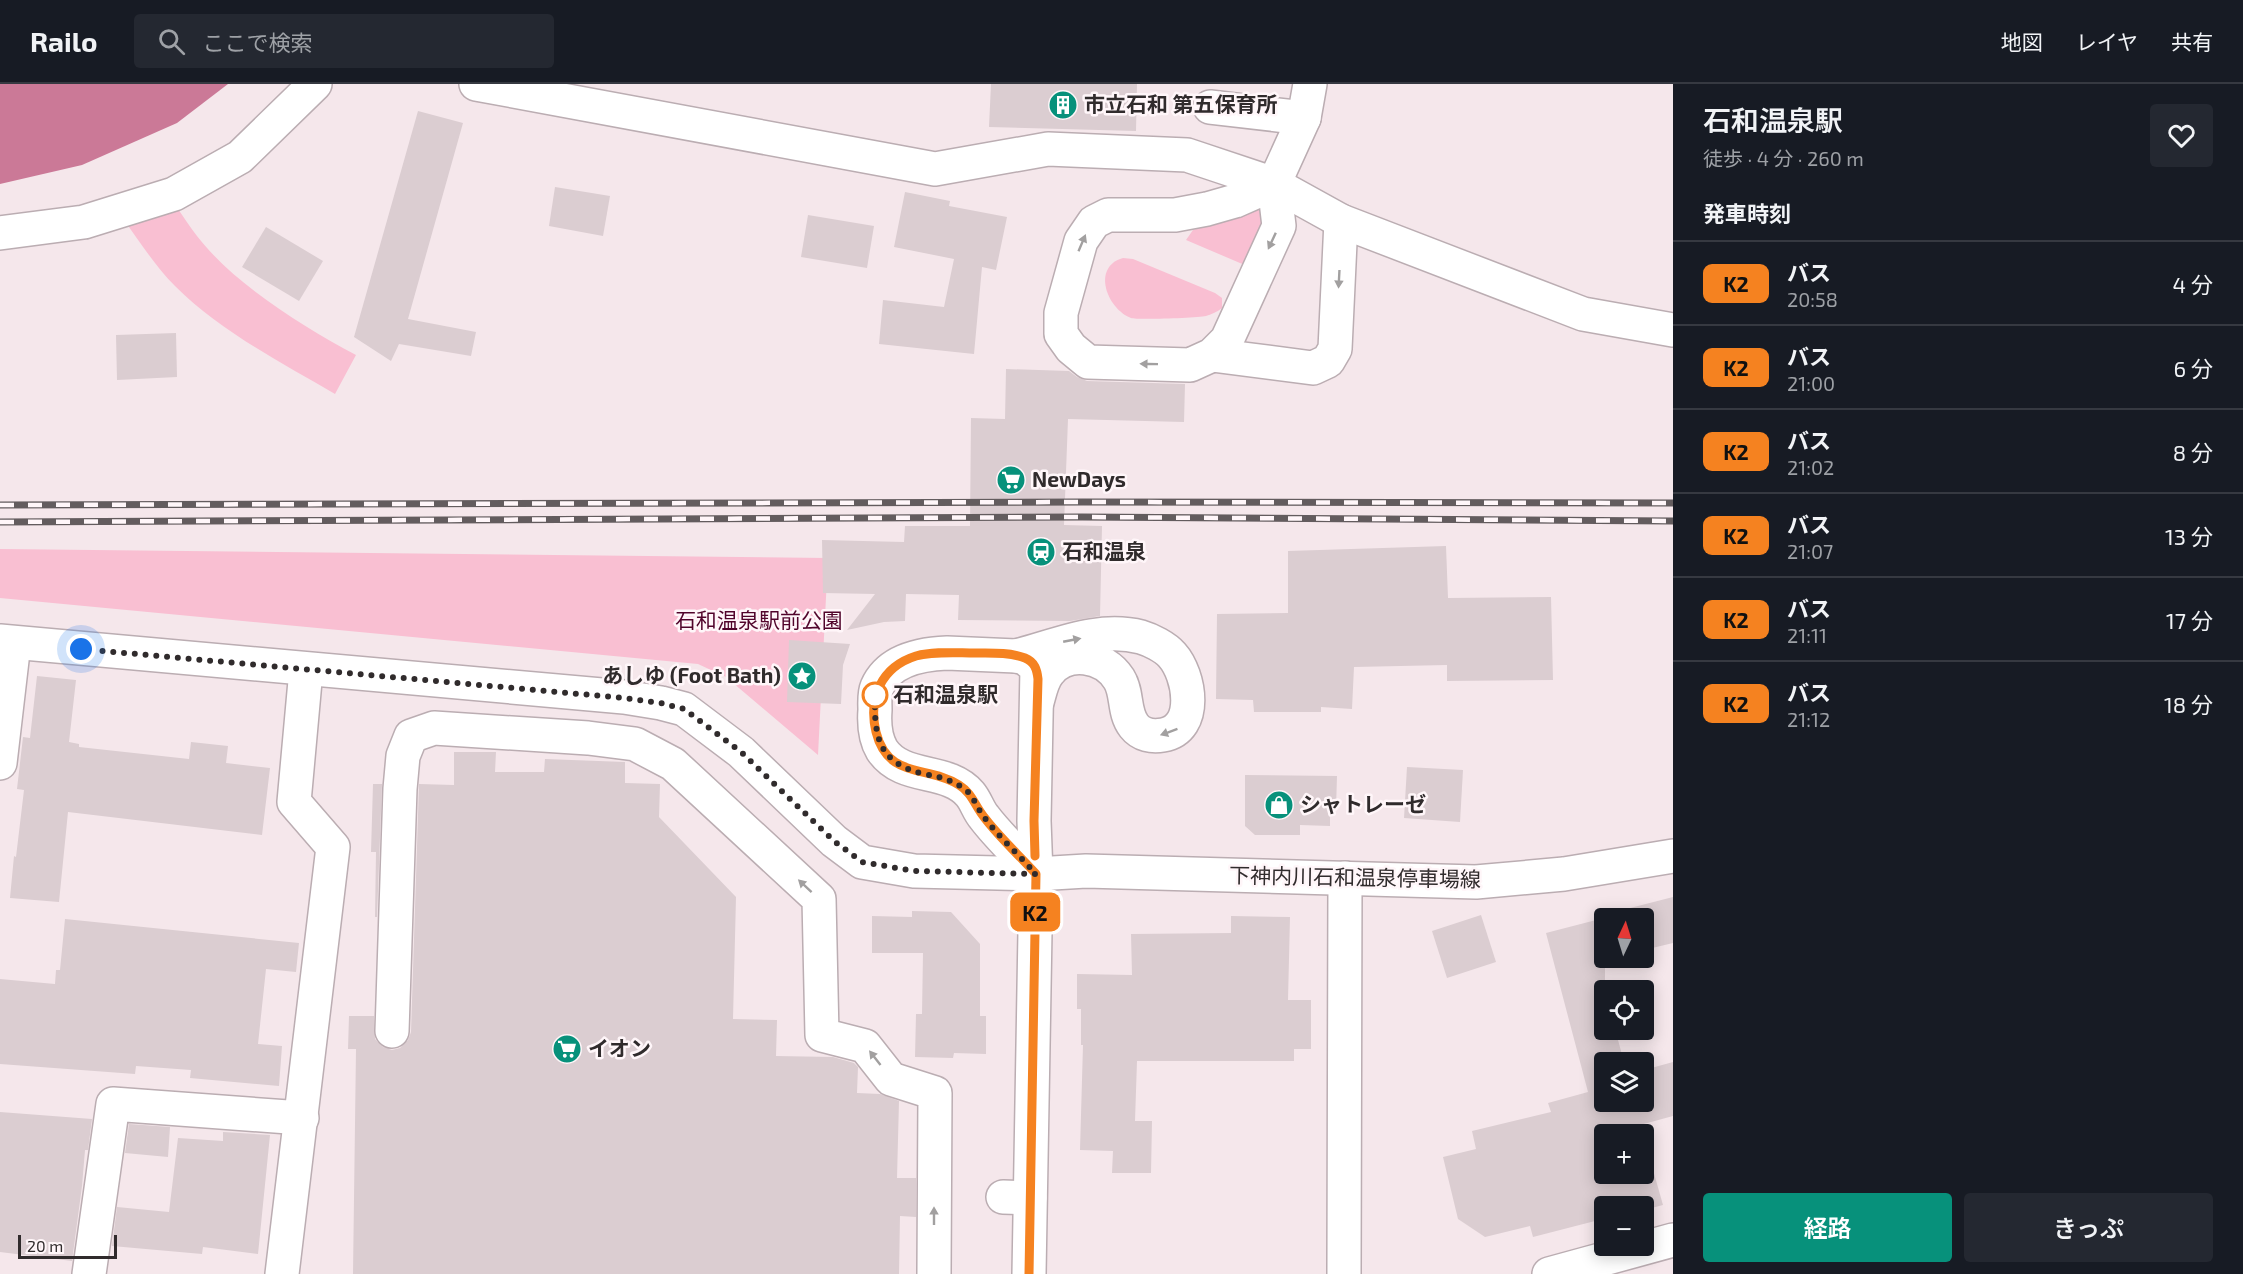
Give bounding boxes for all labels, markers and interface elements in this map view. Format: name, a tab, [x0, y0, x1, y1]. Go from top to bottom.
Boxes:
search box	[134, 14, 554, 68]
text: Railo	[30, 24, 98, 58]
icon: search	[155, 25, 188, 58]
text: ここで検索	[203, 29, 313, 55]
text: 地図	[2001, 29, 2043, 54]
text: レイヤ	[2076, 29, 2138, 54]
text: 共有	[2171, 29, 2213, 54]
building icon: 市立石和 第五保育所	[1047, 89, 1079, 121]
place label: 市立石和 第五保育所	[1084, 91, 1278, 116]
text: 石和温泉駅	[1703, 103, 1843, 137]
button: heart	[2150, 104, 2213, 167]
text: 徒歩 · 4 分 · 260 m	[1703, 146, 1864, 170]
text: 発車時刻	[1703, 200, 1791, 226]
one-way arrow	[1267, 232, 1276, 249]
one-way arrow	[1077, 234, 1087, 252]
text: バス	[1787, 259, 1831, 285]
one-way arrow	[1334, 270, 1343, 289]
text: K2	[1723, 271, 1749, 296]
text: 4 分	[2173, 271, 2213, 297]
text: 20:58	[1787, 287, 1838, 311]
text: バス	[1787, 343, 1831, 369]
text: K2	[1723, 355, 1749, 380]
text: 6 分	[2174, 355, 2213, 381]
one-way arrow	[1140, 359, 1159, 369]
text: 21:00	[1787, 371, 1835, 395]
text: バス	[1787, 427, 1831, 453]
text: K2	[1723, 439, 1749, 464]
text: 8 分	[2173, 439, 2213, 465]
text: 21:02	[1787, 455, 1834, 479]
supermarket icon: NewDays	[995, 464, 1027, 496]
place label: NewDays	[1032, 466, 1126, 492]
text: バス	[1787, 511, 1831, 537]
text: K2	[1723, 523, 1749, 548]
text: 13 分	[2165, 523, 2213, 549]
station icon: 石和温泉	[1025, 536, 1057, 568]
place label: 石和温泉	[1062, 538, 1146, 563]
text: 21:07	[1787, 539, 1833, 563]
text: バス	[1787, 595, 1831, 621]
park label: 石和温泉駅前公園	[675, 607, 843, 632]
text: K2	[1723, 607, 1749, 632]
text: 17 分	[2166, 607, 2213, 633]
text: 21:11	[1787, 623, 1827, 647]
your location	[66, 634, 96, 664]
one-way arrow	[1062, 635, 1081, 644]
place icon: あしゆ (Foot Bath)	[786, 660, 818, 692]
place label: あしゆ (Foot Bath)	[602, 662, 781, 687]
text: バス	[1787, 679, 1831, 705]
place label: 石和温泉駅	[893, 681, 998, 706]
marker: 石和温泉駅	[862, 682, 888, 708]
text: K2	[1723, 691, 1749, 716]
text: 18 分	[2164, 691, 2213, 717]
text: 21:12	[1787, 707, 1830, 731]
one-way arrow	[1160, 727, 1178, 737]
shop icon: シャトレーゼ	[1263, 789, 1295, 821]
place label: シャトレーゼ	[1300, 791, 1426, 816]
street label: 下神内川石和温泉停車場線	[1229, 862, 1481, 891]
one-way arrow	[797, 879, 812, 893]
line badge: K2	[1008, 892, 1062, 932]
text: K2	[1022, 900, 1048, 925]
north arrow	[1594, 908, 1654, 968]
map controls	[1594, 908, 1654, 1256]
button: locate	[1594, 980, 1654, 1040]
supermarket icon: イオン	[551, 1033, 583, 1065]
place label: イオン	[588, 1035, 651, 1060]
one-way arrow	[869, 1051, 881, 1066]
button: layers	[1594, 1052, 1654, 1112]
button: +	[1594, 1124, 1654, 1184]
button: 経路	[1703, 1193, 1952, 1262]
button: きっぷ	[1964, 1193, 2213, 1262]
button: −	[1594, 1196, 1654, 1256]
one-way arrow	[929, 1206, 939, 1225]
scale bar	[18, 1232, 117, 1260]
text: 20 m	[27, 1236, 63, 1255]

